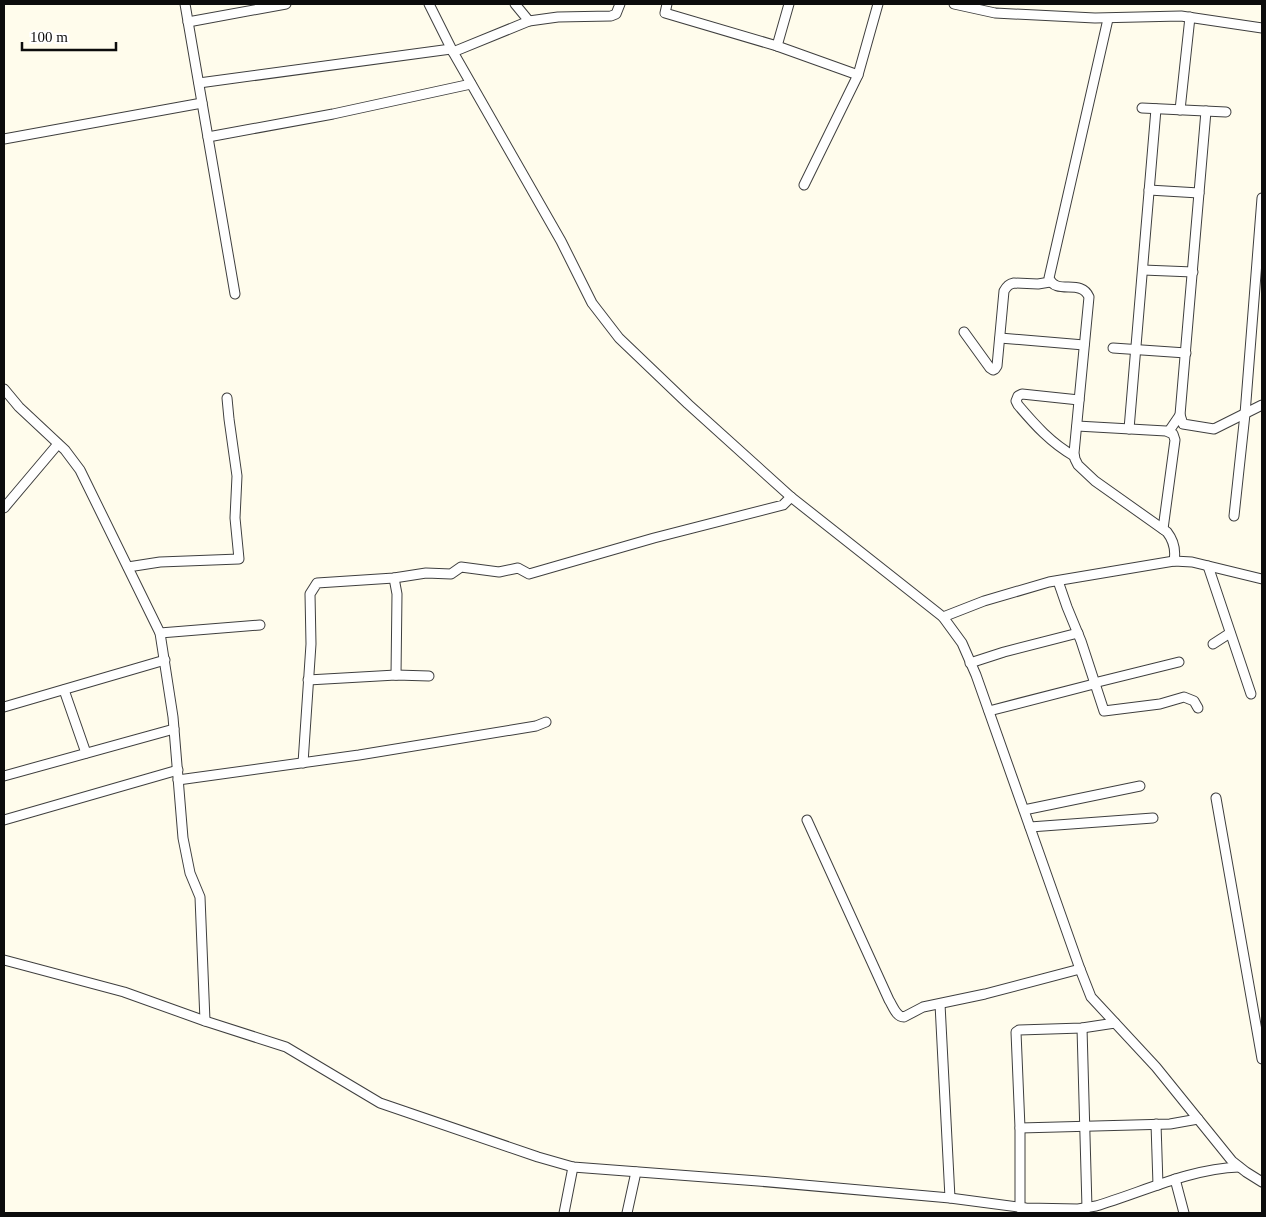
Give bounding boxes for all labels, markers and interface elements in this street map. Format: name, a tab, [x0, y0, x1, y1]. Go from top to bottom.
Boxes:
scale bar	[22, 20, 116, 52]
text: 100 m	[30, 29, 68, 45]

